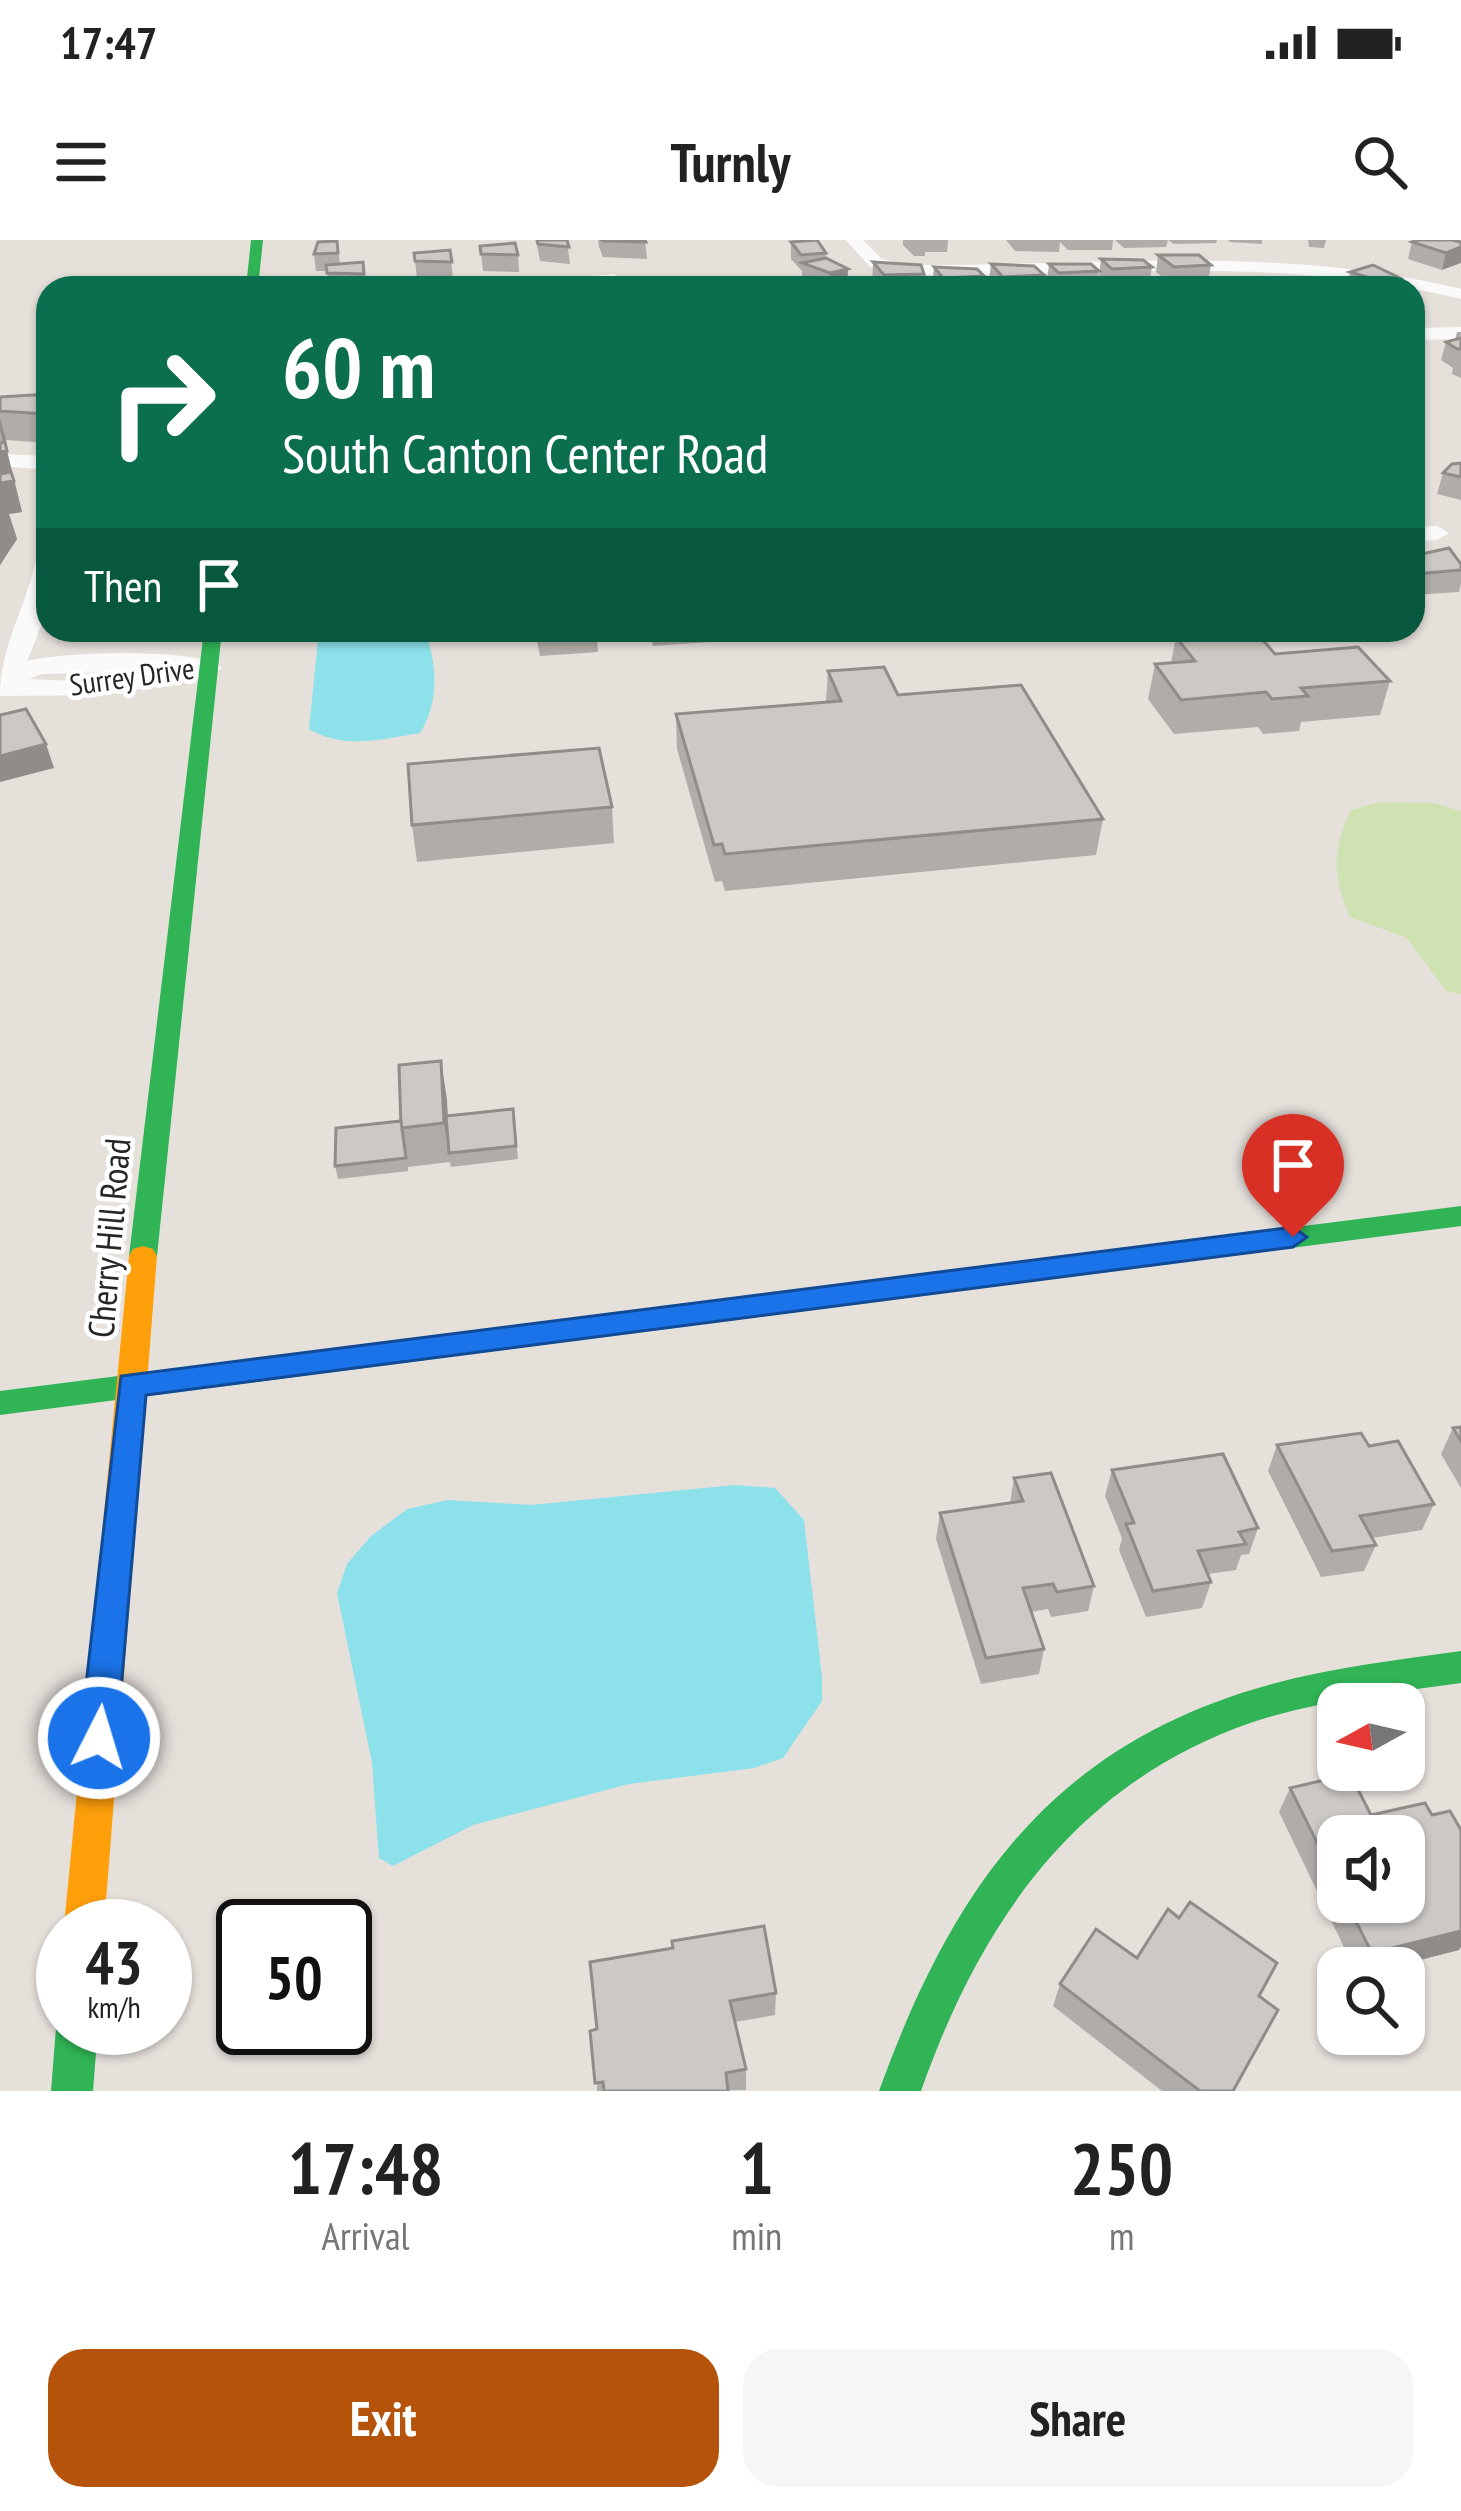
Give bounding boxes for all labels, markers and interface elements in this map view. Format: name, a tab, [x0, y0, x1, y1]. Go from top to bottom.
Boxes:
text: 17:47	[60, 13, 157, 71]
text: Turnly	[671, 127, 790, 197]
icon: menu	[48, 129, 114, 195]
icon: search	[1347, 129, 1413, 195]
text: 60 m	[282, 312, 435, 421]
icon: right	[84, 324, 240, 480]
text: South Canton Center Road	[282, 418, 769, 488]
icon: arrive	[186, 552, 252, 618]
text: Then	[84, 556, 162, 614]
street label: Surrey Drive	[67, 647, 197, 704]
pin	[1242, 1114, 1344, 1237]
icon: arrive	[1260, 1132, 1326, 1198]
street label: Cherry Hill Road	[76, 1136, 141, 1340]
position arrow	[36, 1675, 162, 1801]
north arrow	[1317, 1683, 1425, 1791]
map controls	[1317, 1683, 1425, 2055]
button: sound	[1317, 1815, 1425, 1923]
speed limit sign: 50	[216, 1899, 372, 2055]
text: 43	[85, 1923, 143, 2001]
button: search	[1317, 1947, 1425, 2055]
text: km/h	[87, 1987, 141, 2026]
text: 17:48	[288, 2121, 444, 2214]
text: 1	[740, 2121, 774, 2214]
text: 250	[1070, 2121, 1173, 2214]
text: Arrival	[322, 2210, 410, 2261]
text: min	[731, 2210, 782, 2261]
text: m	[1109, 2210, 1134, 2261]
button: Exit	[48, 2349, 719, 2487]
button: Share	[743, 2349, 1413, 2487]

